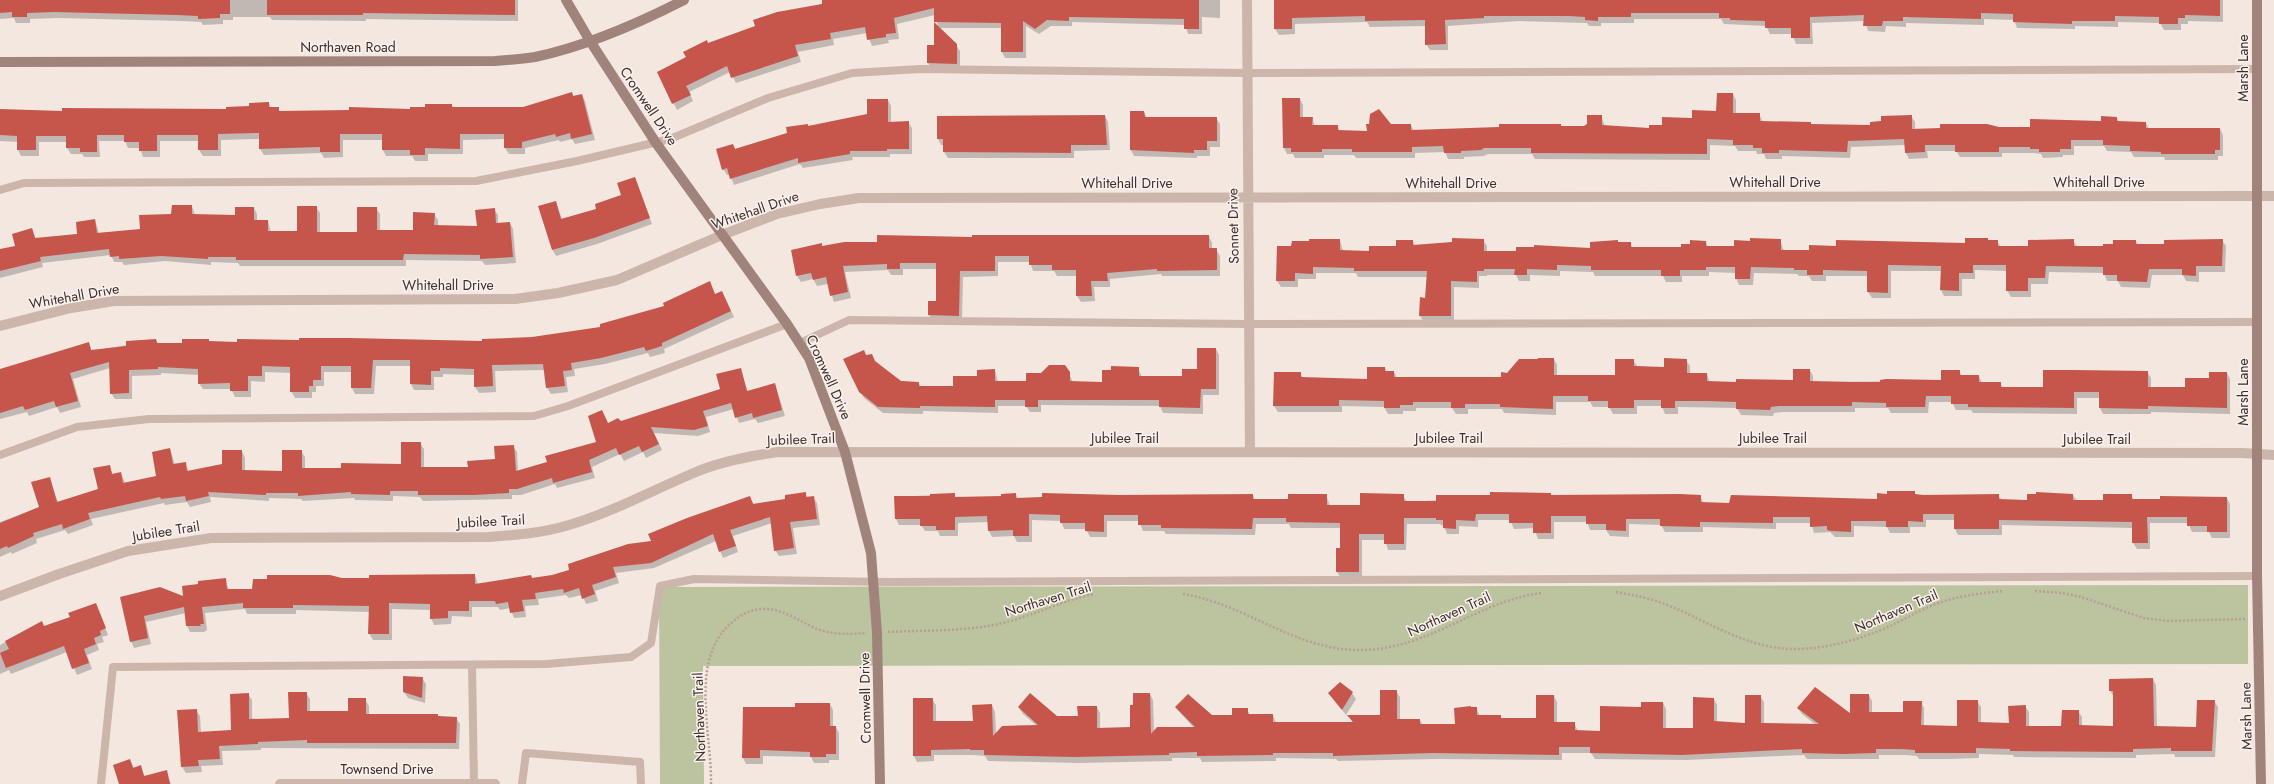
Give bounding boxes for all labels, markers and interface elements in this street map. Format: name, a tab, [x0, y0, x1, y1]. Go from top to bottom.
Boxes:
street label: Marsh Lane	[2233, 34, 2253, 102]
street label: Northaven Road	[300, 37, 396, 57]
street label: Cromwell Drive	[615, 63, 683, 149]
street label: Whitehall Drive	[1729, 172, 1821, 192]
street label: Whitehall Drive	[2053, 172, 2145, 192]
street label: Whitehall Drive	[1081, 173, 1173, 193]
street label: Whitehall Drive	[1405, 173, 1497, 193]
street label: Whitehall Drive	[709, 186, 801, 234]
street label: Sonnet Drive	[1222, 188, 1244, 264]
street label: Whitehall Drive	[402, 275, 494, 295]
street label: Whitehall Drive	[27, 278, 121, 314]
street label: Cromwell Drive	[801, 331, 857, 423]
street label: Marsh Lane	[2233, 358, 2253, 426]
street label: Jubilee Trail	[765, 428, 835, 450]
street label: Jubilee Trail	[1089, 428, 1159, 448]
street label: Jubilee Trail	[1413, 428, 1483, 448]
street label: Jubilee Trail	[1737, 428, 1807, 448]
street label: Jubilee Trail	[2061, 429, 2131, 449]
street label: Jubilee Trail	[455, 509, 525, 533]
street label: Jubilee Trail	[129, 516, 201, 547]
street label: Northaven Trail	[1002, 576, 1094, 622]
street label: Northaven Trail	[1851, 584, 1941, 638]
street label: Northaven Trail	[1404, 587, 1494, 641]
street label: Cromwell Drive	[854, 652, 876, 744]
street label: Northaven Trail	[687, 672, 711, 762]
street label: Marsh Lane	[2235, 682, 2257, 750]
street label: Townsend Drive	[341, 759, 433, 779]

